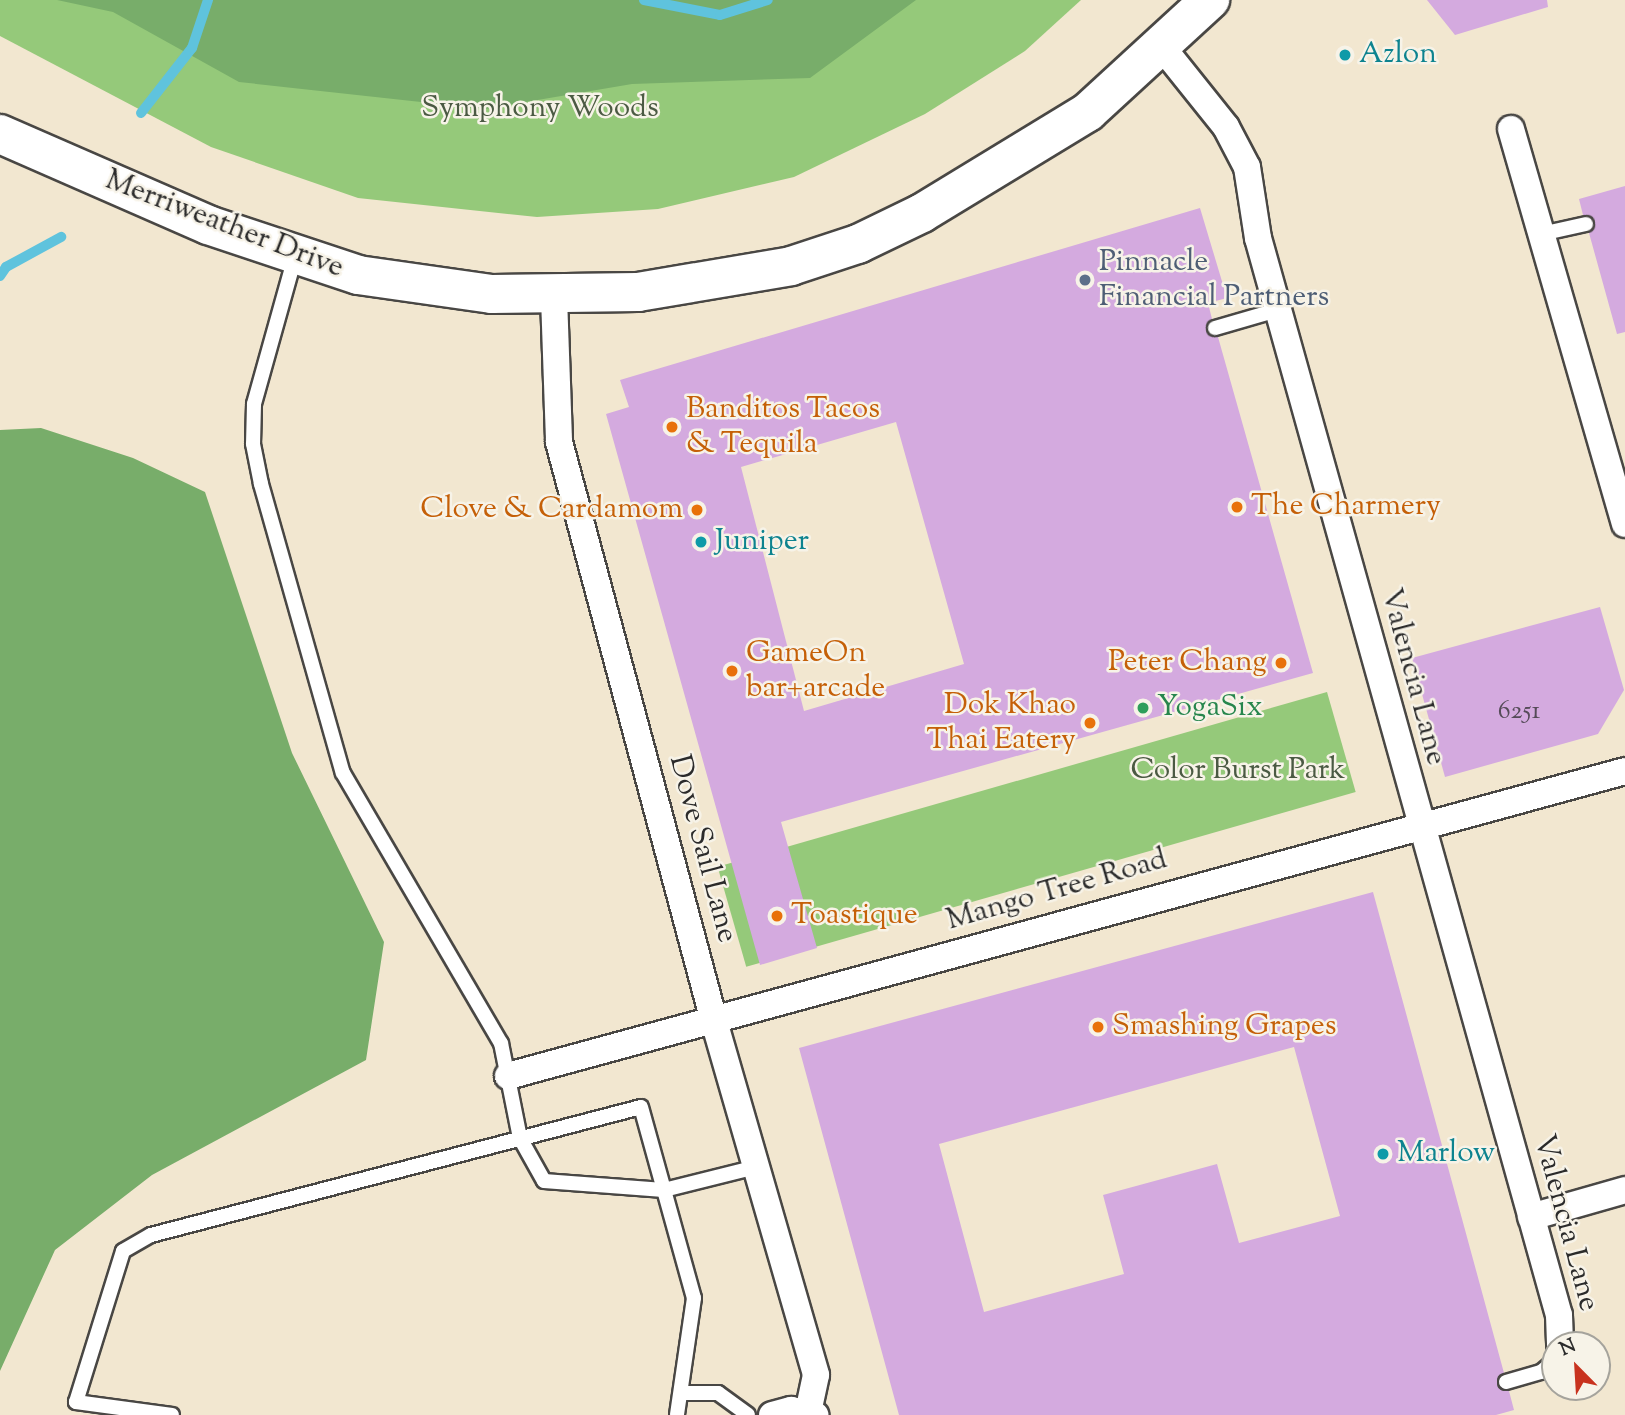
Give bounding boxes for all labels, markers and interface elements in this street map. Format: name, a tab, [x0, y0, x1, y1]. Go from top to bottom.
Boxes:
place label: Azlon	[1359, 37, 1437, 73]
marker: Azlon	[1337, 47, 1353, 63]
park label: Symphony Woods	[421, 91, 659, 127]
street label: Merriweather Drive	[100, 163, 348, 287]
place label: Pinnacle Financial Partners	[1099, 245, 1329, 316]
marker: Pinnacle Financial Partners	[1077, 272, 1093, 288]
place label: Banditos Tacos & Tequila	[686, 392, 880, 462]
marker: Banditos Tacos & Tequila	[664, 419, 680, 435]
place label: The Charmery	[1251, 489, 1441, 525]
place label: Clove & Cardamom	[420, 492, 683, 528]
marker: The Charmery	[1229, 499, 1245, 515]
marker: Clove & Cardamom	[689, 502, 705, 518]
place label: Juniper	[715, 524, 809, 560]
marker: Juniper	[693, 534, 709, 550]
street label: Valencia Lane	[1371, 585, 1453, 769]
place label: GameOn bar+arcade	[746, 636, 885, 706]
place label: Peter Chang	[1108, 645, 1267, 681]
marker: Peter Chang	[1273, 655, 1289, 671]
marker: GameOn bar+arcade	[724, 663, 740, 679]
place label: Dok Khao Thai Eatery	[926, 688, 1076, 758]
place label: YogaSix	[1157, 690, 1263, 726]
house number: 6251	[1498, 696, 1540, 728]
marker: YogaSix	[1135, 700, 1151, 716]
marker: Dok Khao Thai Eatery	[1082, 715, 1098, 731]
street label: Dove Sail Lane	[660, 751, 744, 947]
park label: Color Burst Park	[1131, 753, 1345, 789]
street label: Mango Tree Road	[943, 842, 1171, 940]
place label: Toastique	[791, 898, 918, 934]
marker: Toastique	[769, 908, 785, 924]
place label: Smashing Grapes	[1112, 1009, 1337, 1045]
marker: Smashing Grapes	[1090, 1019, 1106, 1035]
street label: Valencia Lane	[1524, 1131, 1606, 1315]
place label: Marlow	[1397, 1136, 1495, 1172]
marker: Marlow	[1375, 1146, 1391, 1162]
north arrow	[1541, 1331, 1611, 1401]
text: N	[1556, 1333, 1580, 1364]

